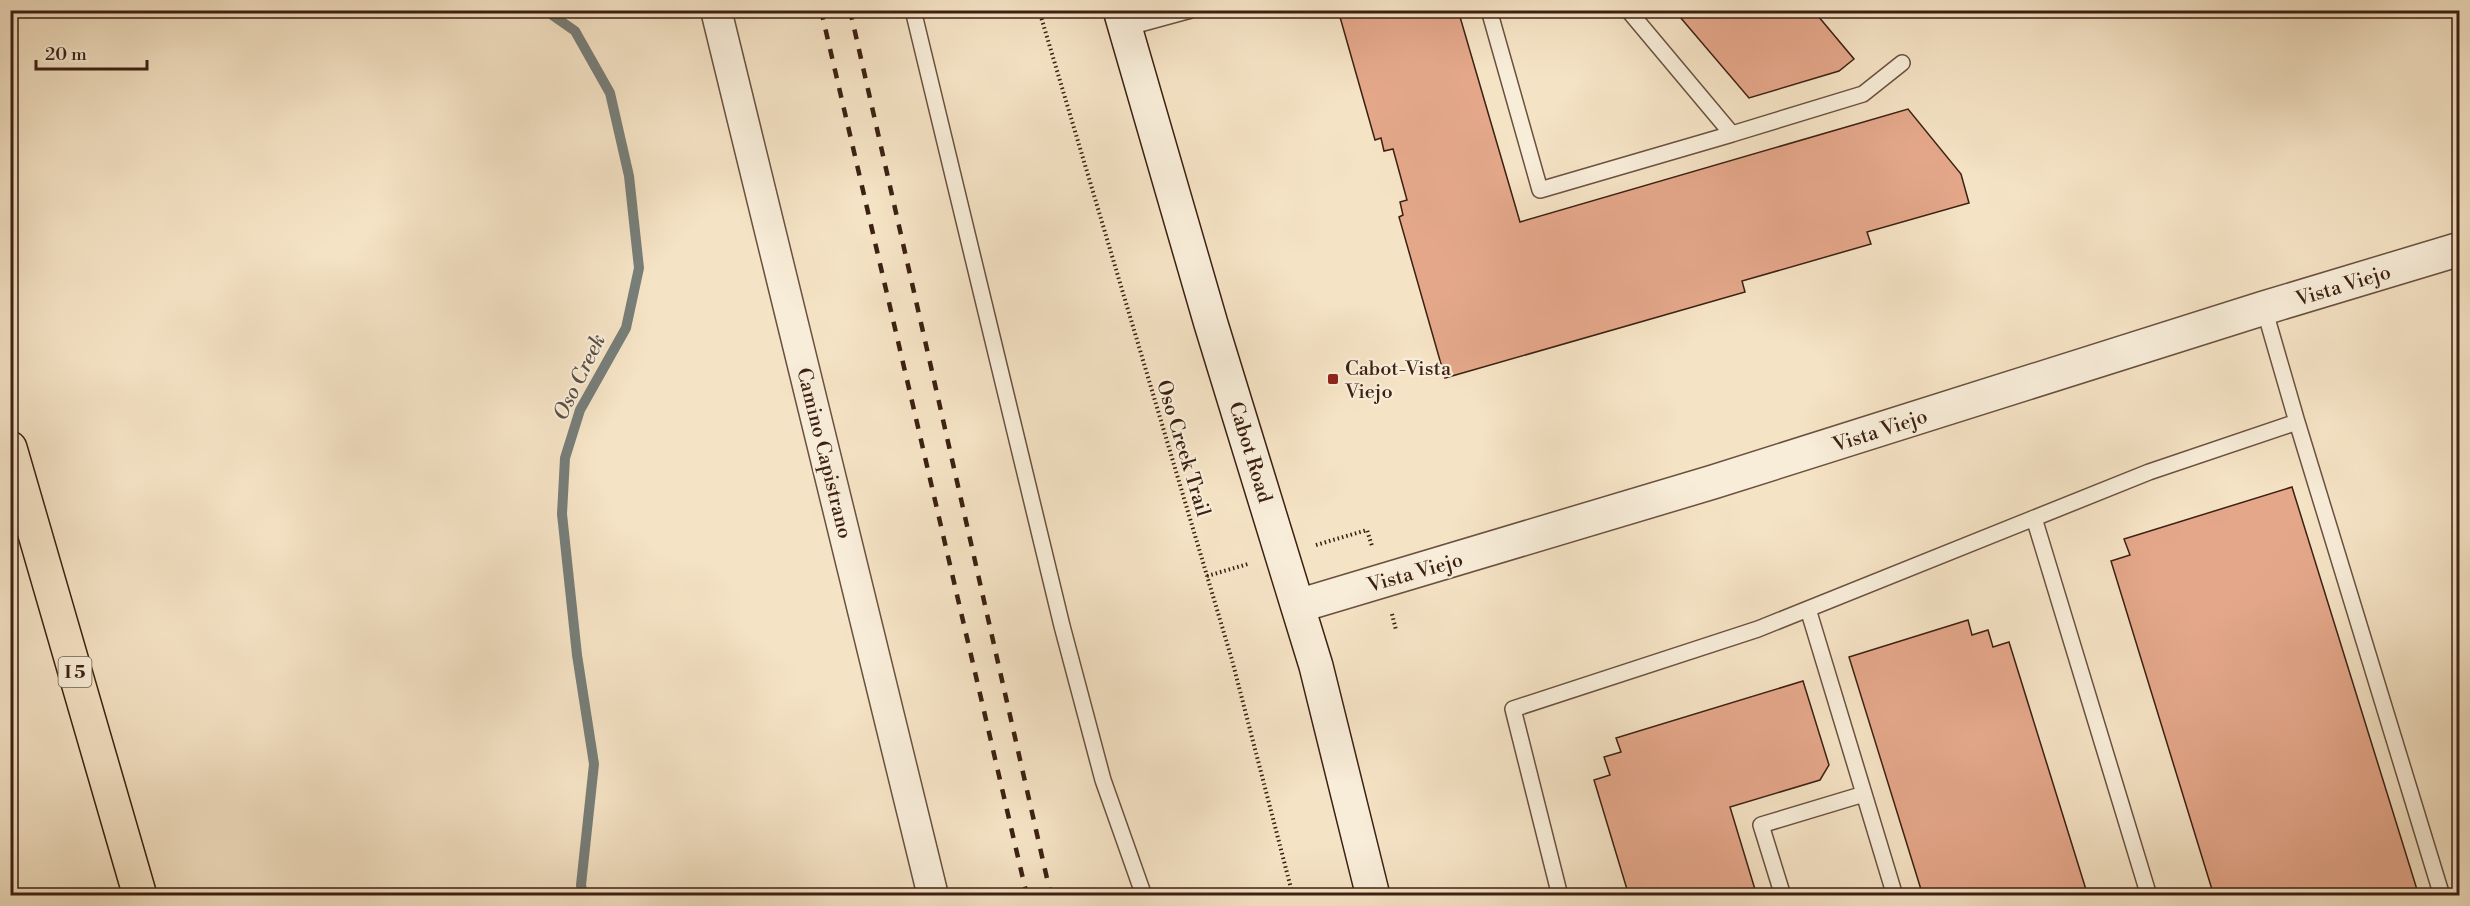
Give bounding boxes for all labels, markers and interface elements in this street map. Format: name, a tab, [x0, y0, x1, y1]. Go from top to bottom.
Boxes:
scale bar	[36, 33, 147, 71]
text: 20 m	[45, 43, 87, 66]
street label: Vista Viejo	[2292, 260, 2394, 313]
water label: Oso Creek	[548, 330, 612, 425]
place label: Cabot-Vista Viejo	[1344, 357, 1452, 405]
street label: Camino Capistrano	[790, 365, 857, 541]
marker: Cabot-Vista Viejo	[1326, 372, 1340, 386]
street label: Oso Creek Trail	[1150, 377, 1215, 520]
street label: Cabot Road	[1222, 399, 1277, 506]
street label: Vista Viejo	[1829, 404, 1931, 459]
street label: Vista Viejo	[1364, 548, 1466, 599]
road number: I 5	[58, 657, 92, 687]

